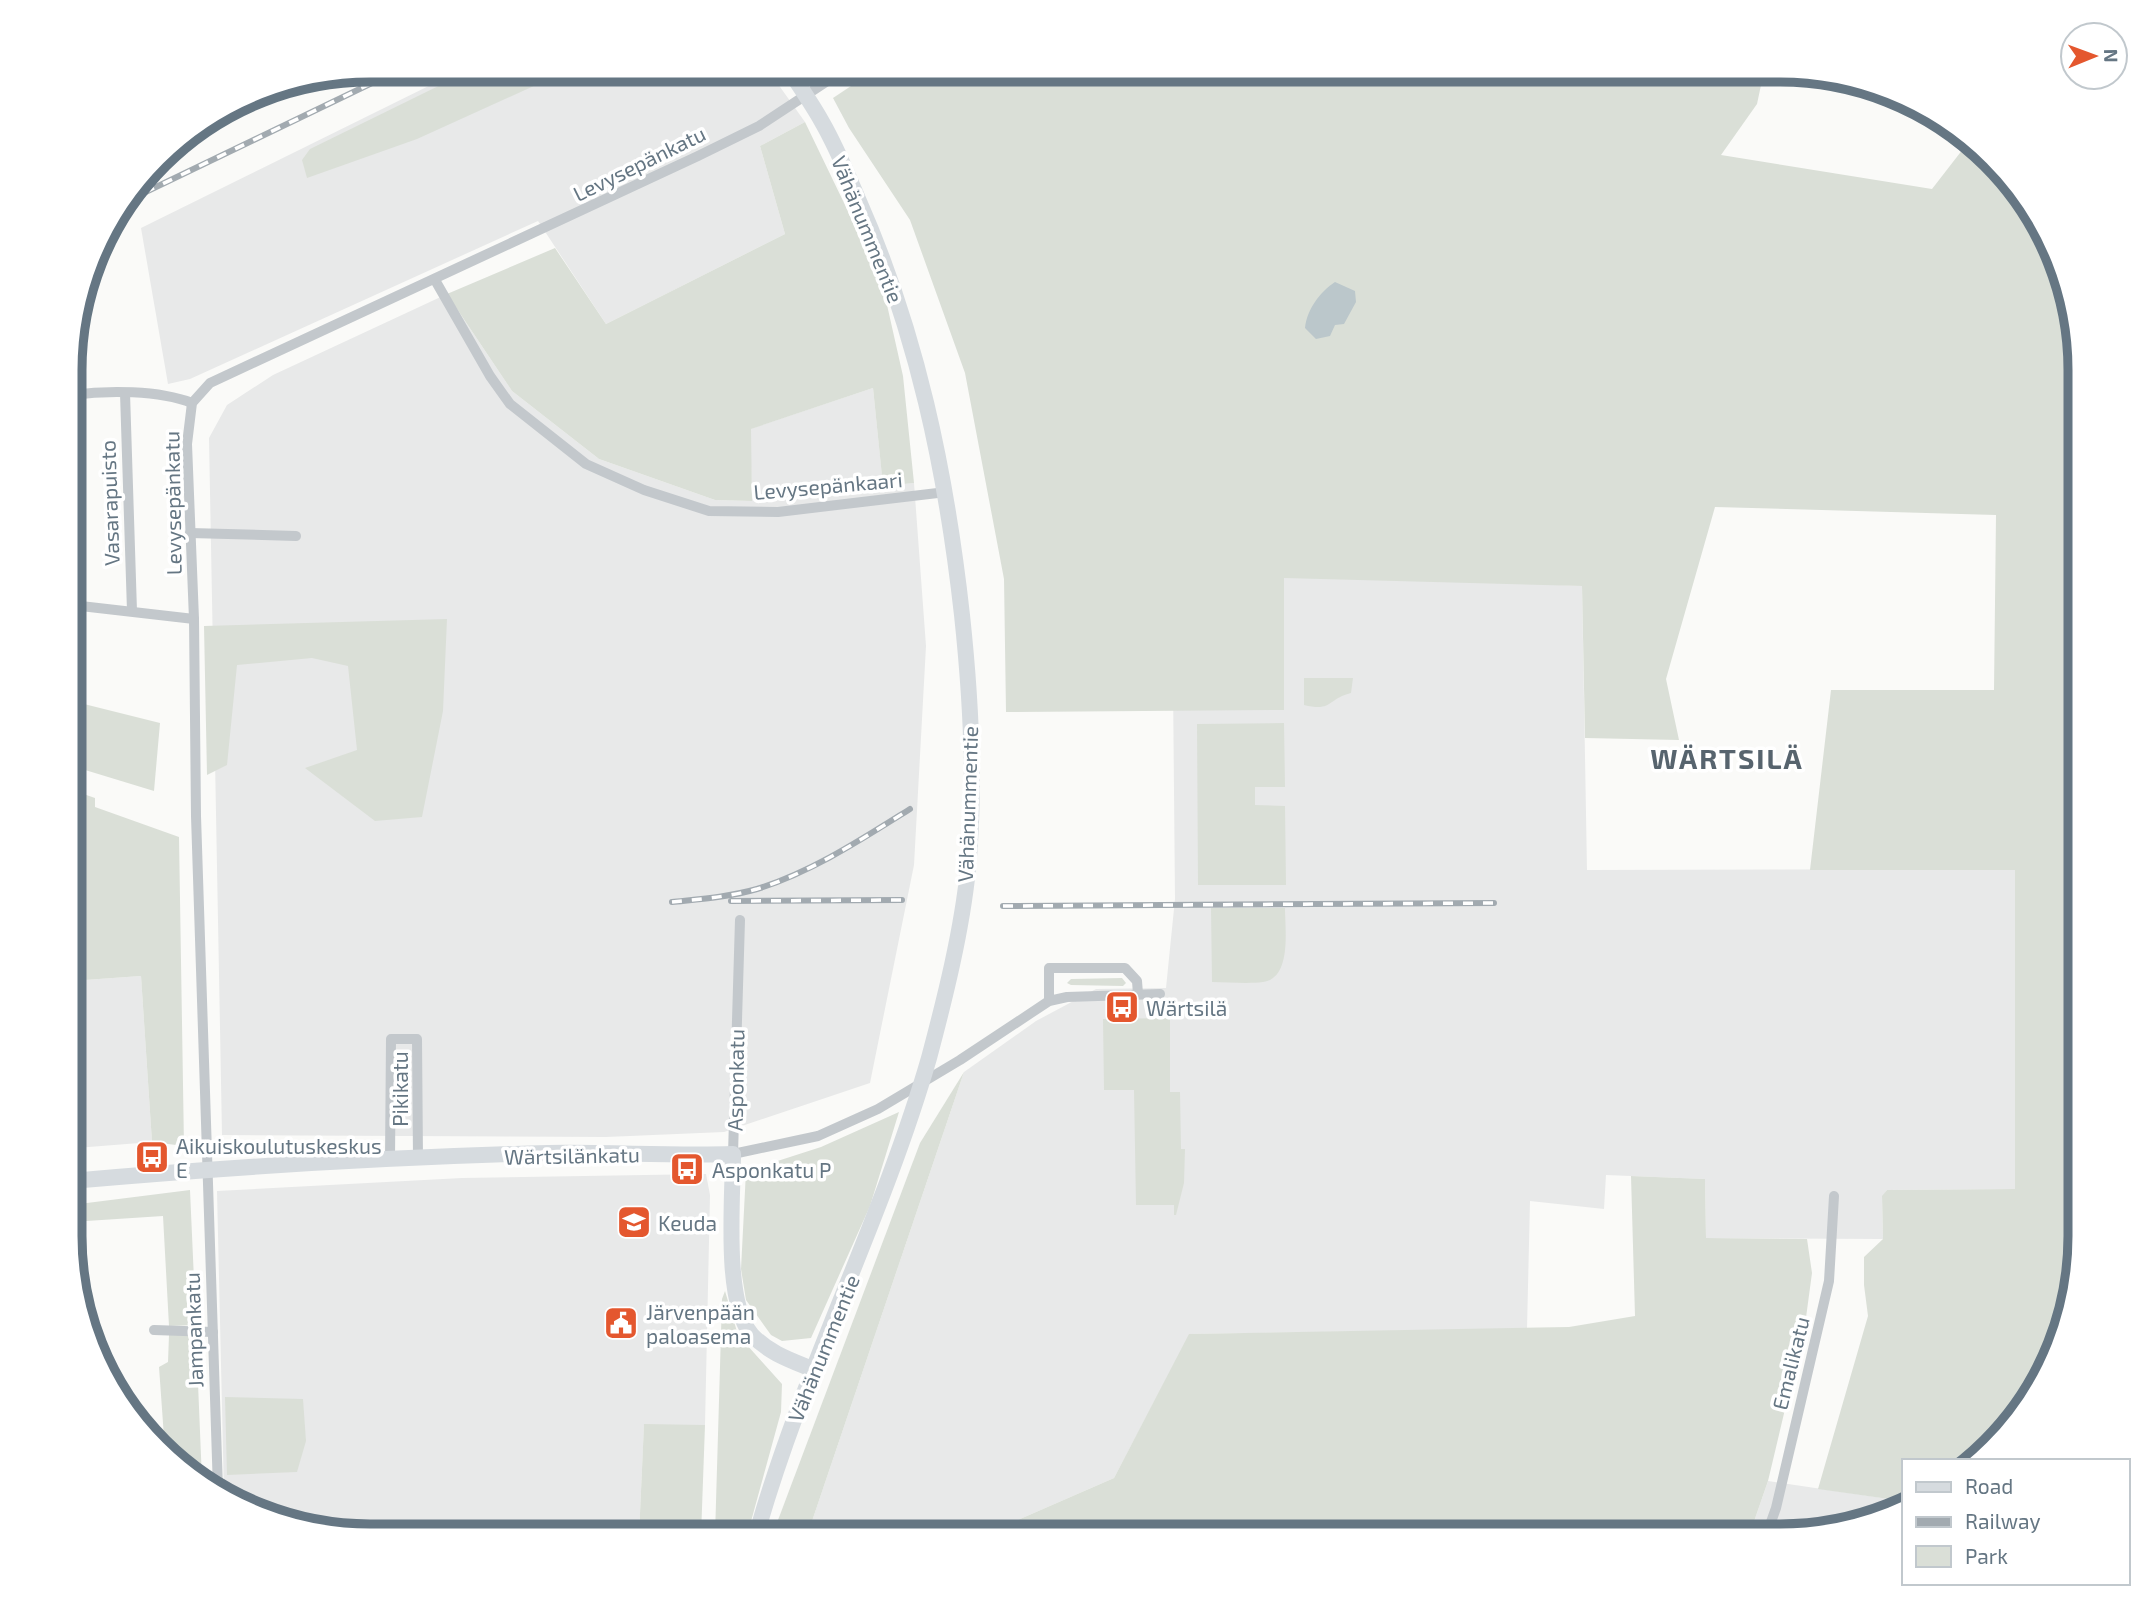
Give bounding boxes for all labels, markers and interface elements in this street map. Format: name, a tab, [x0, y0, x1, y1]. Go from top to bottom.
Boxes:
north arrow	[2059, 21, 2129, 91]
text: N	[2100, 49, 2123, 63]
street label: Levysepänkatu	[569, 120, 709, 206]
street label: Vähänummentie	[827, 152, 909, 306]
street label: Levysepänkatu	[158, 431, 186, 575]
street label: Vasarapuisto	[94, 440, 124, 566]
street label: Levysepänkaari	[752, 466, 904, 504]
street label: Vähänummentie	[952, 725, 982, 883]
district label: WÄRTSILÄ	[1650, 741, 1804, 775]
bus stop icon: Wärtsilä	[1103, 988, 1141, 1026]
place label: Wärtsilä	[1146, 995, 1227, 1020]
street label: Asponkatu	[722, 1029, 748, 1131]
street label: Pikikatu	[387, 1051, 412, 1127]
place label: Aikuiskoulutuskeskus E	[176, 1133, 382, 1182]
bus stop icon: Aikuiskoulutuskeskus E	[133, 1138, 171, 1176]
street label: Wärtsilänkatu	[504, 1141, 640, 1169]
bus stop icon: Asponkatu P	[668, 1150, 706, 1188]
place label: Asponkatu P	[712, 1157, 831, 1182]
school or university icon: Keuda	[615, 1203, 653, 1241]
place label: Keuda	[658, 1210, 717, 1235]
street label: Vähänummentie	[782, 1271, 864, 1425]
street label: Jampankatu	[178, 1272, 208, 1388]
place label: Järvenpään paloasema	[646, 1299, 755, 1348]
public building icon: Järvenpään paloasema	[602, 1304, 640, 1342]
street label: Emalikatu	[1766, 1314, 1814, 1412]
legend	[1902, 1459, 2129, 1585]
text: Road	[1965, 1473, 2013, 1498]
text: Railway	[1965, 1508, 2041, 1533]
text: Park	[1965, 1543, 2008, 1568]

